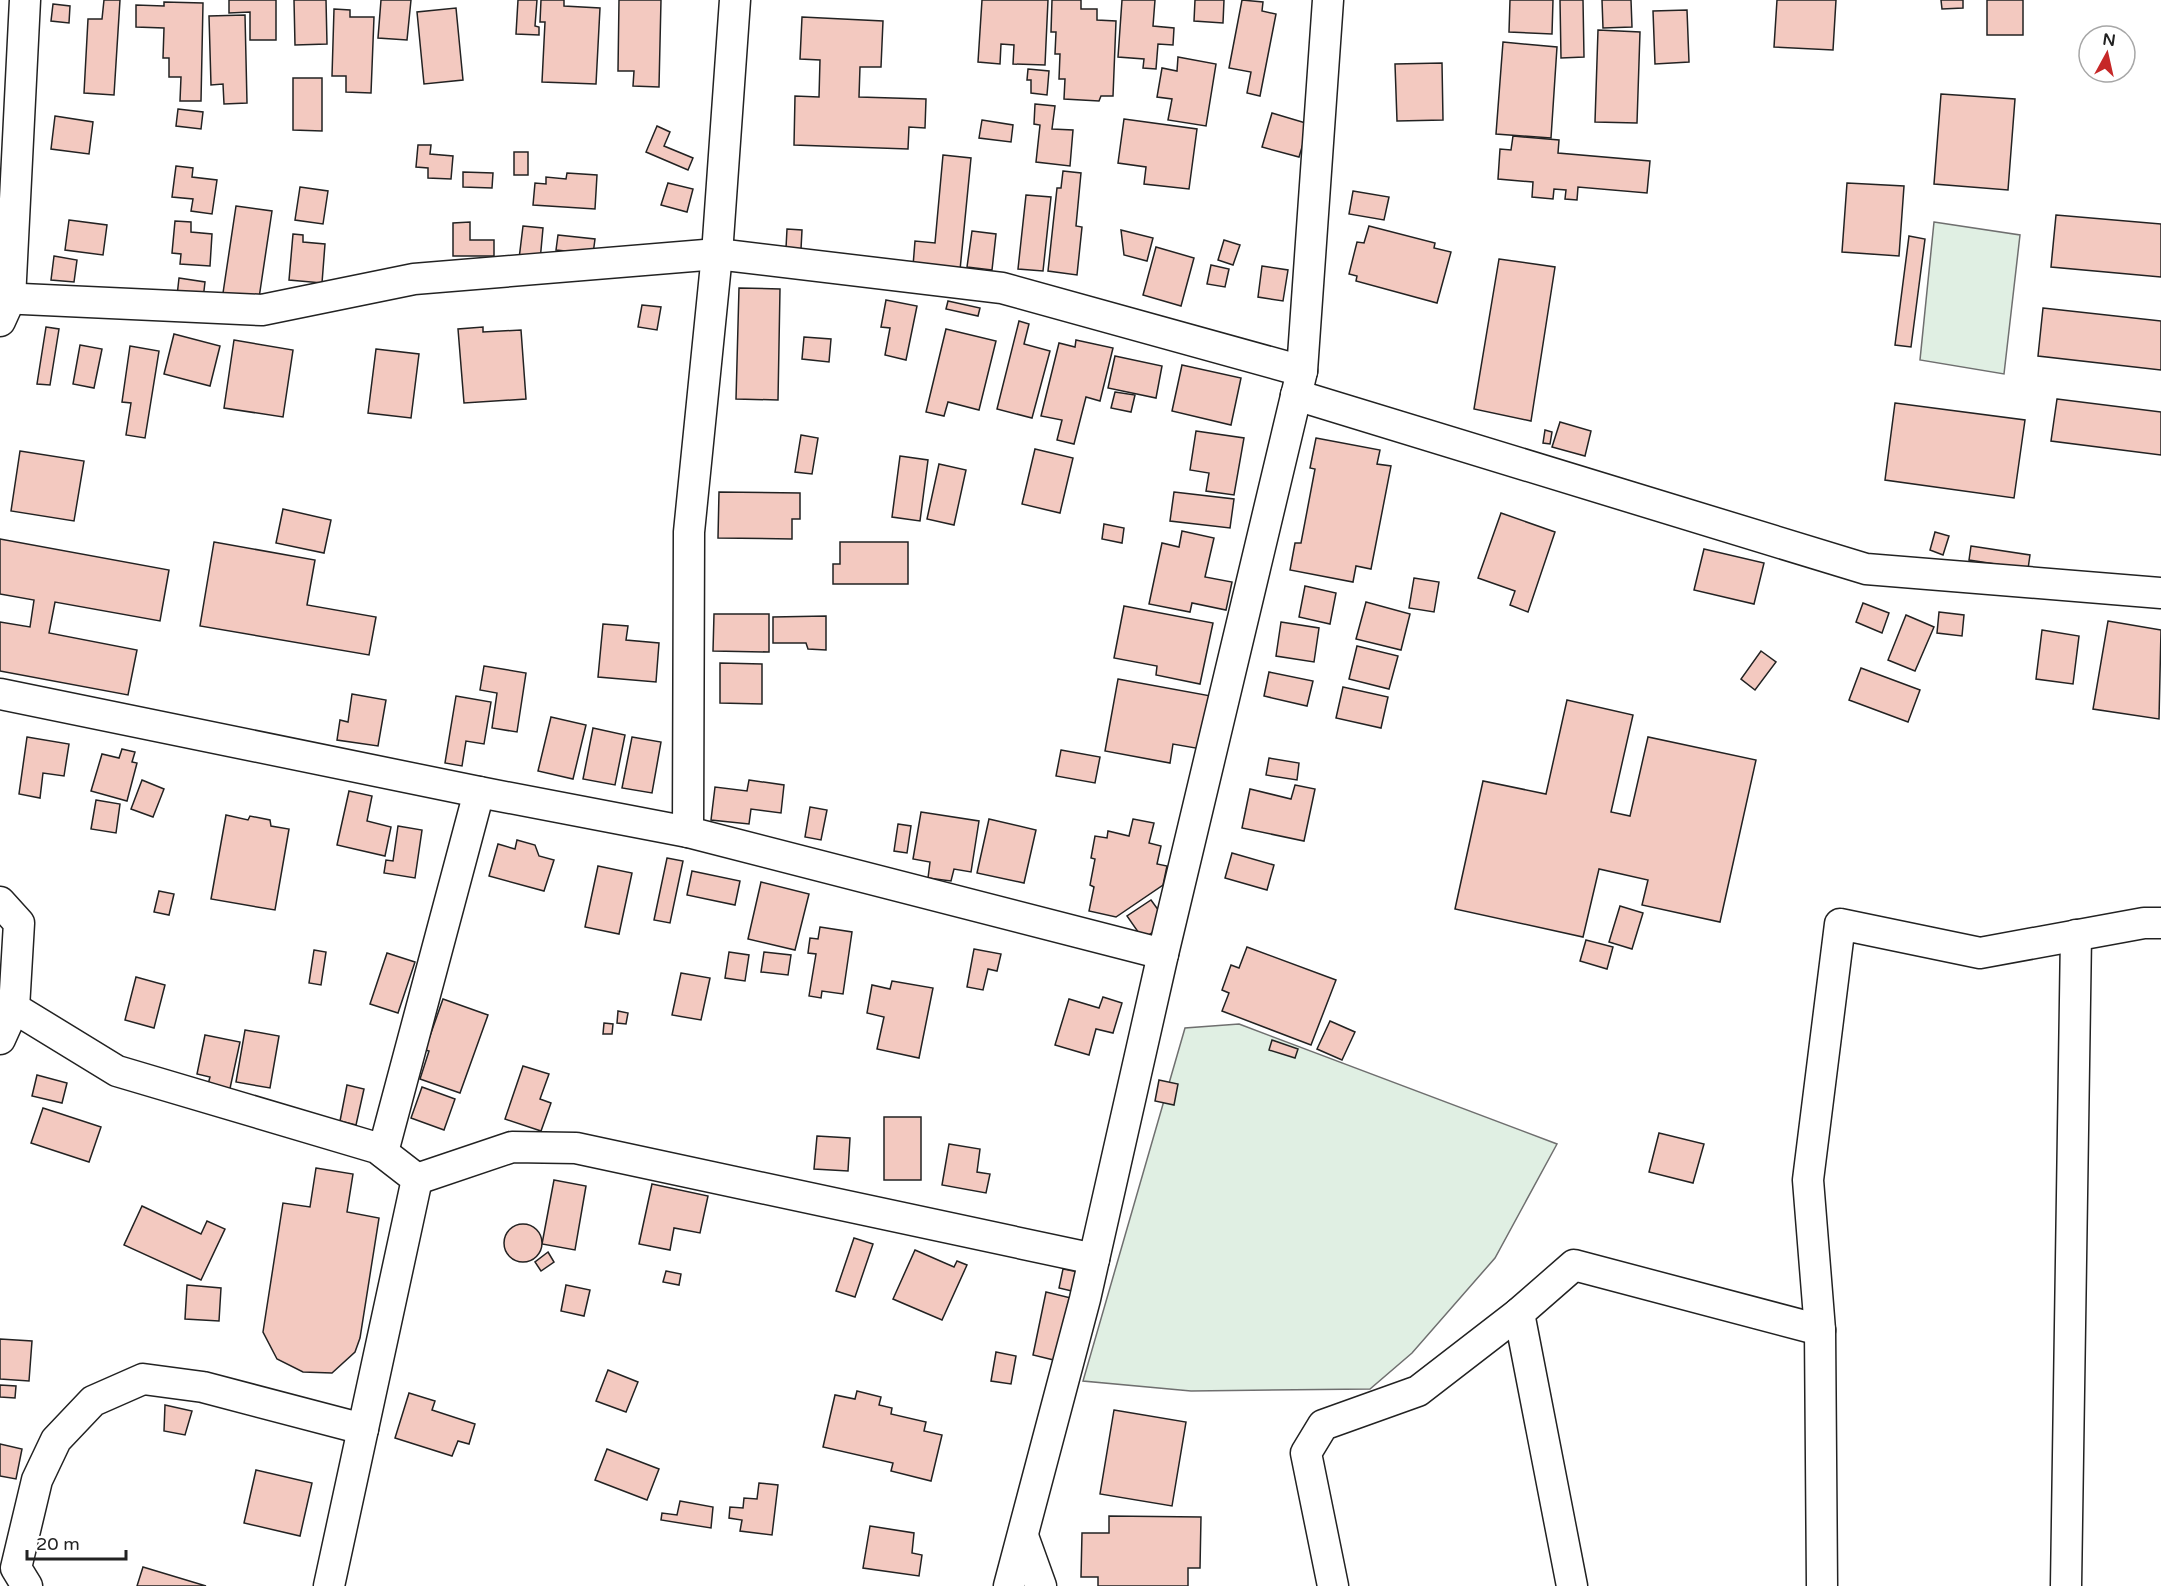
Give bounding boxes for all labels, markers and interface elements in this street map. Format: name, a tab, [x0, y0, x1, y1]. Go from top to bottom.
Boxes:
north arrow	[2077, 24, 2137, 84]
text: N	[2101, 29, 2117, 51]
scale bar	[27, 1523, 126, 1561]
text: 20 m	[36, 1533, 80, 1555]

